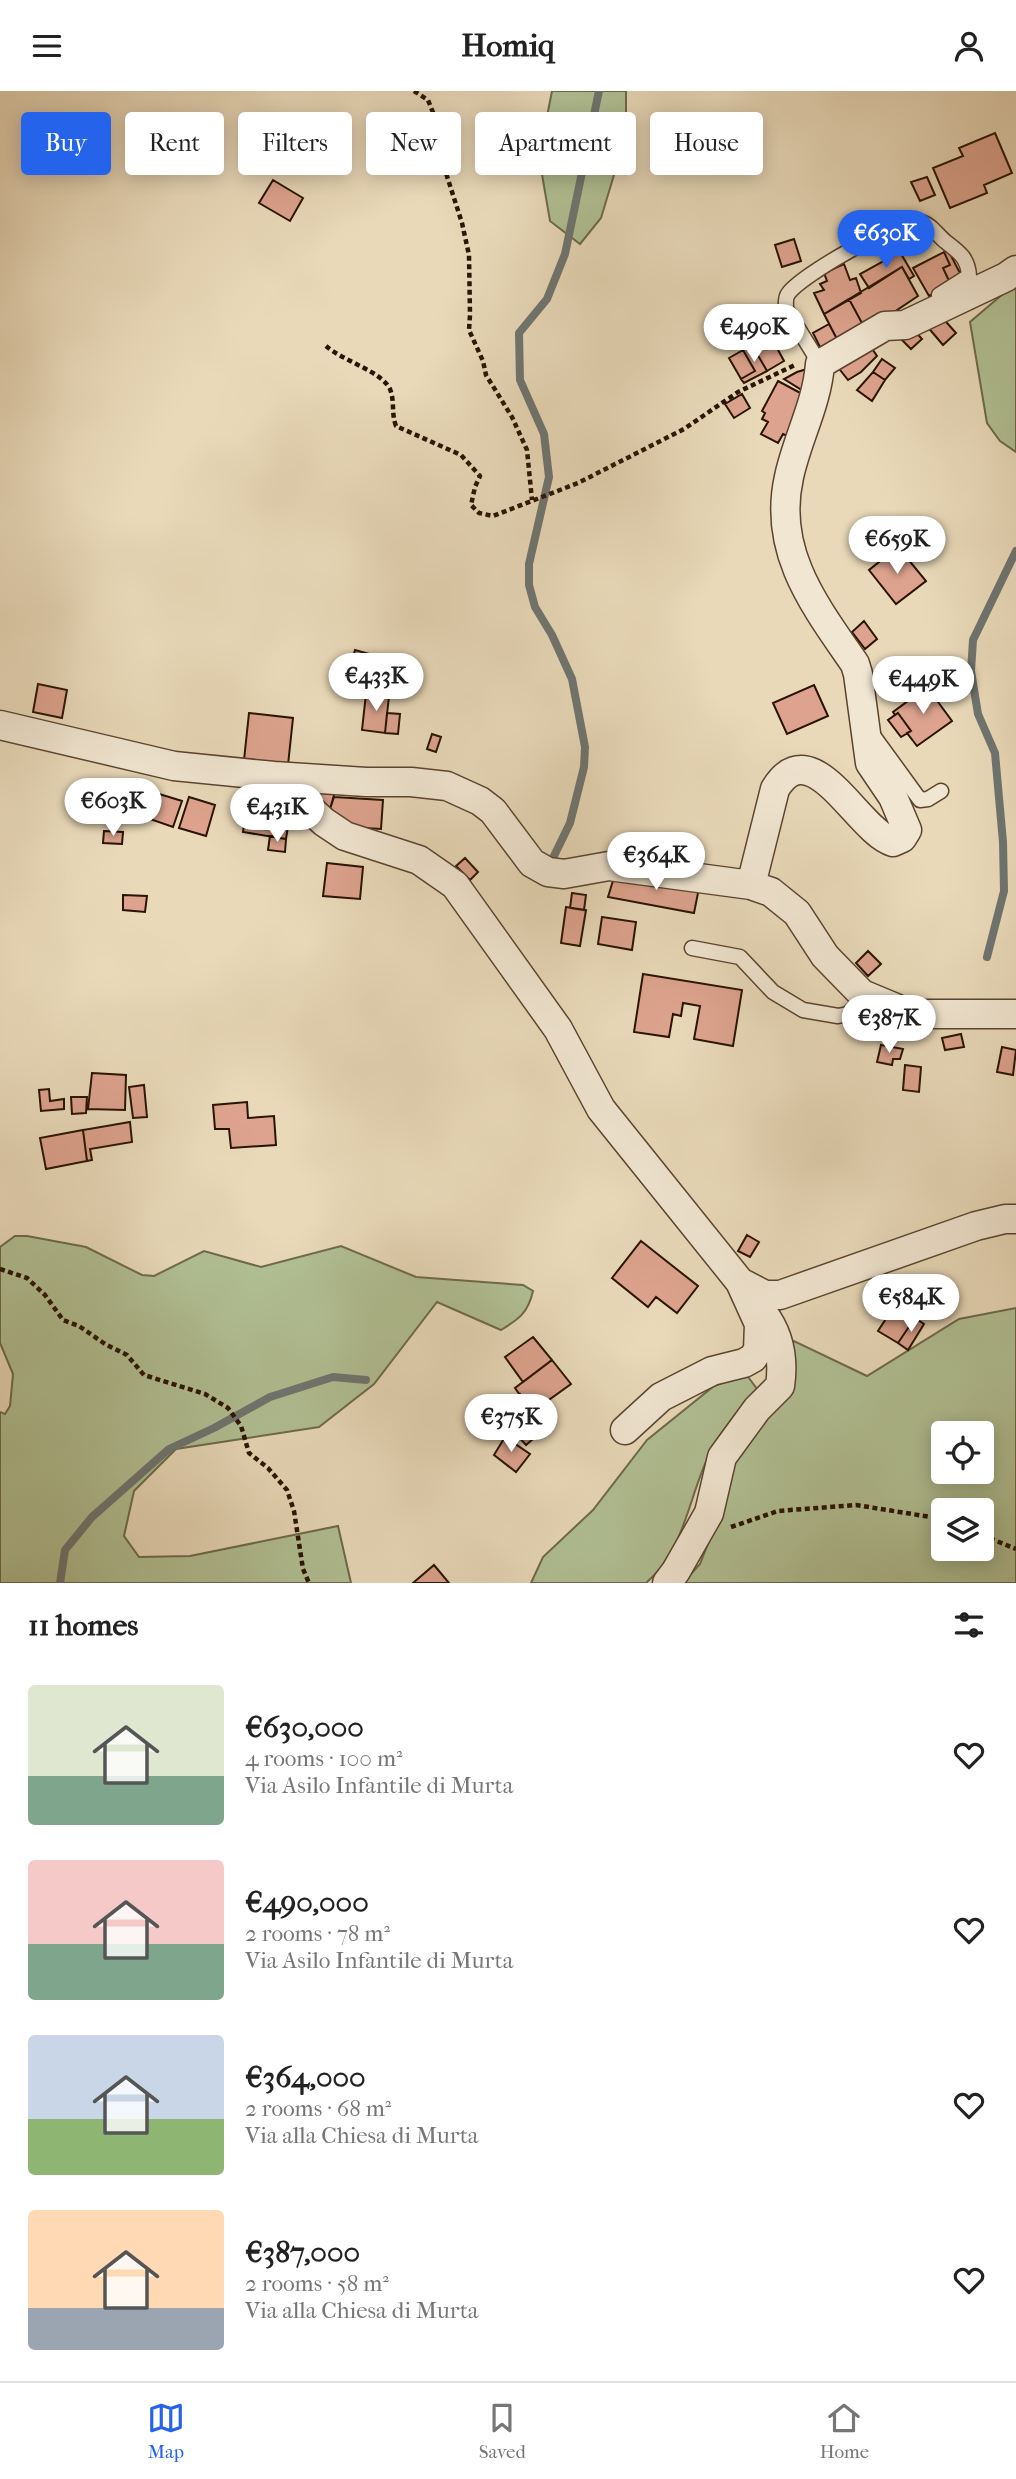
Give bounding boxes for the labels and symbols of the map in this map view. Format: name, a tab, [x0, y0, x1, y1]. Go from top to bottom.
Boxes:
pin: €630K	[837, 211, 935, 270]
pin: €490K	[705, 305, 803, 364]
pin: €659K	[848, 517, 946, 576]
pin: €433K	[327, 653, 425, 713]
pin: €449K	[874, 657, 972, 716]
pin: €603K	[64, 779, 162, 838]
pin: €431K	[228, 785, 326, 844]
pin: €364K	[607, 833, 705, 892]
pin: €387K	[840, 995, 938, 1055]
pin: €584K	[862, 1275, 960, 1334]
pin: €375K	[462, 1395, 560, 1454]

